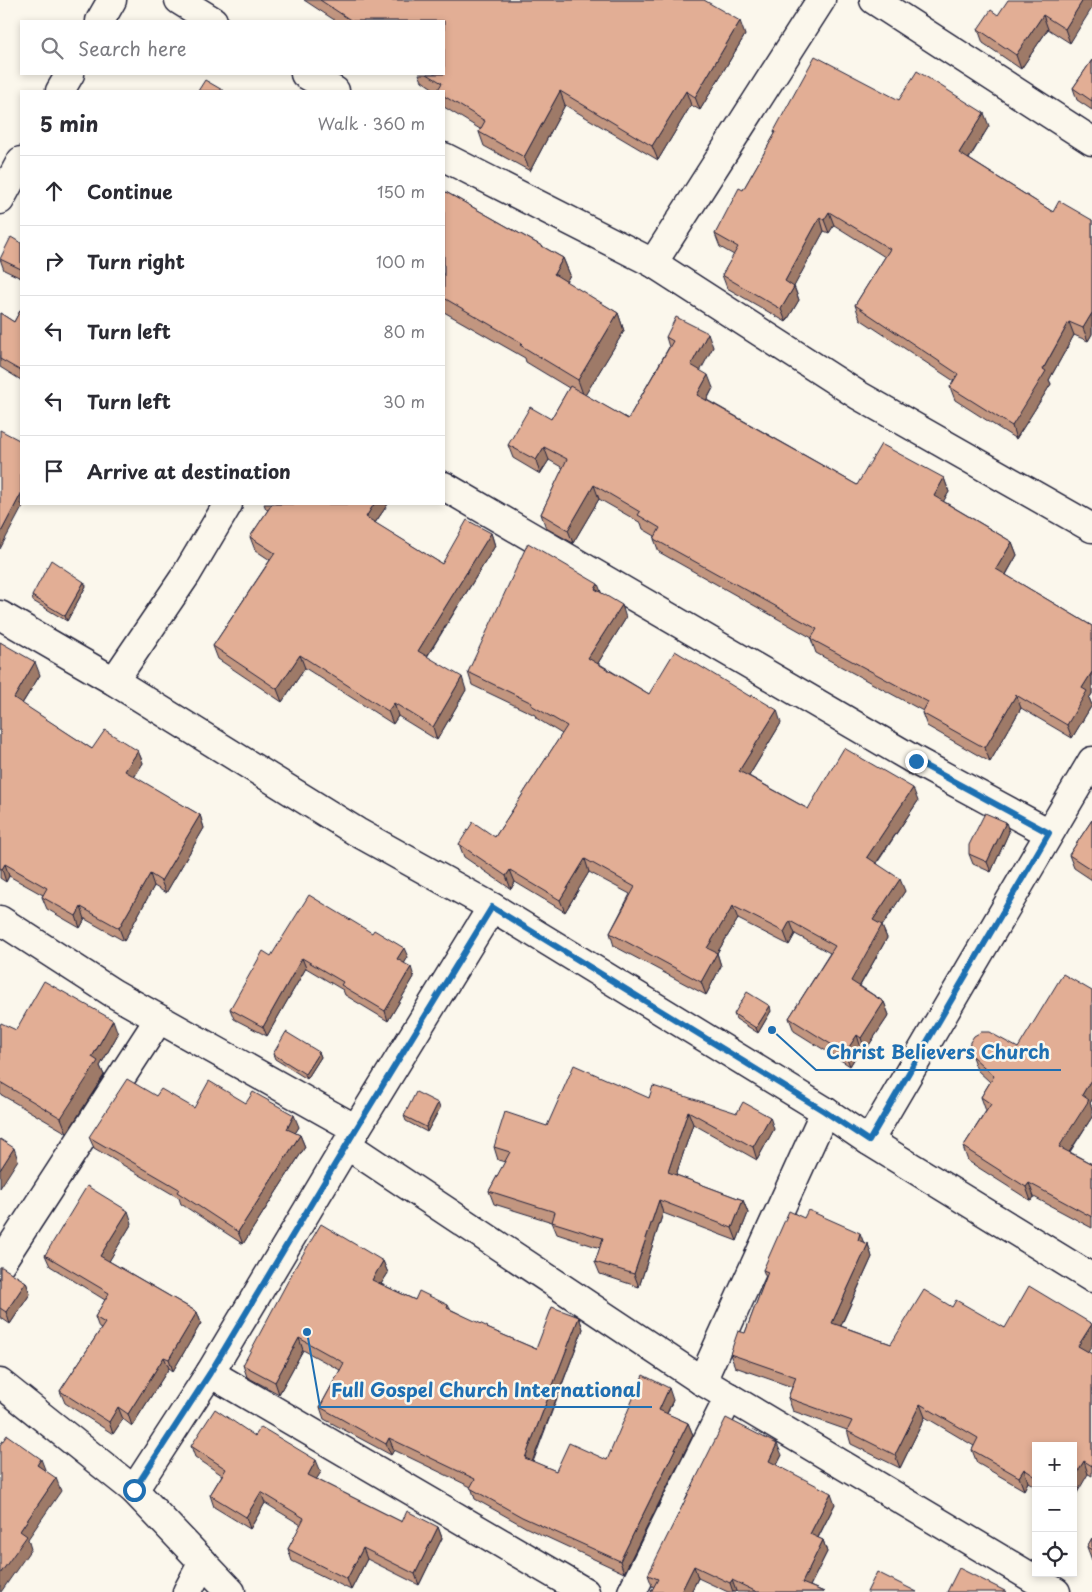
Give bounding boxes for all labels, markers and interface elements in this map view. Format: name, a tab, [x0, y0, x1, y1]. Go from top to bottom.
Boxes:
search box	[20, 20, 445, 75]
icon: search	[38, 34, 66, 62]
text: Search here	[78, 34, 187, 62]
text: 5 min	[40, 107, 98, 139]
text: Walk · 360 m	[318, 111, 425, 135]
icon: ahead	[40, 177, 68, 205]
text: Continue	[87, 177, 173, 205]
text: 150 m	[377, 179, 425, 203]
icon: right	[40, 247, 68, 275]
text: Turn right	[87, 247, 185, 275]
text: 100 m	[376, 249, 425, 273]
icon: left	[40, 317, 68, 345]
text: Turn left	[87, 317, 171, 345]
text: 80 m	[383, 319, 425, 343]
icon: left	[40, 387, 68, 415]
text: Turn left	[87, 387, 171, 415]
text: 30 m	[383, 389, 425, 413]
icon: arrive	[40, 457, 68, 485]
text: Arrive at destination	[87, 457, 291, 485]
route end	[905, 750, 928, 773]
callout: Christ Believers Church	[816, 1036, 1061, 1070]
text: Christ Believers Church	[826, 1037, 1050, 1065]
callout: Full Gospel Church International	[320, 1373, 652, 1407]
text: Full Gospel Church International	[331, 1375, 641, 1403]
map controls	[1032, 1442, 1077, 1577]
button: +	[1032, 1442, 1077, 1487]
route start	[123, 1479, 146, 1502]
button: −	[1032, 1487, 1077, 1532]
button: locate	[1032, 1532, 1077, 1577]

